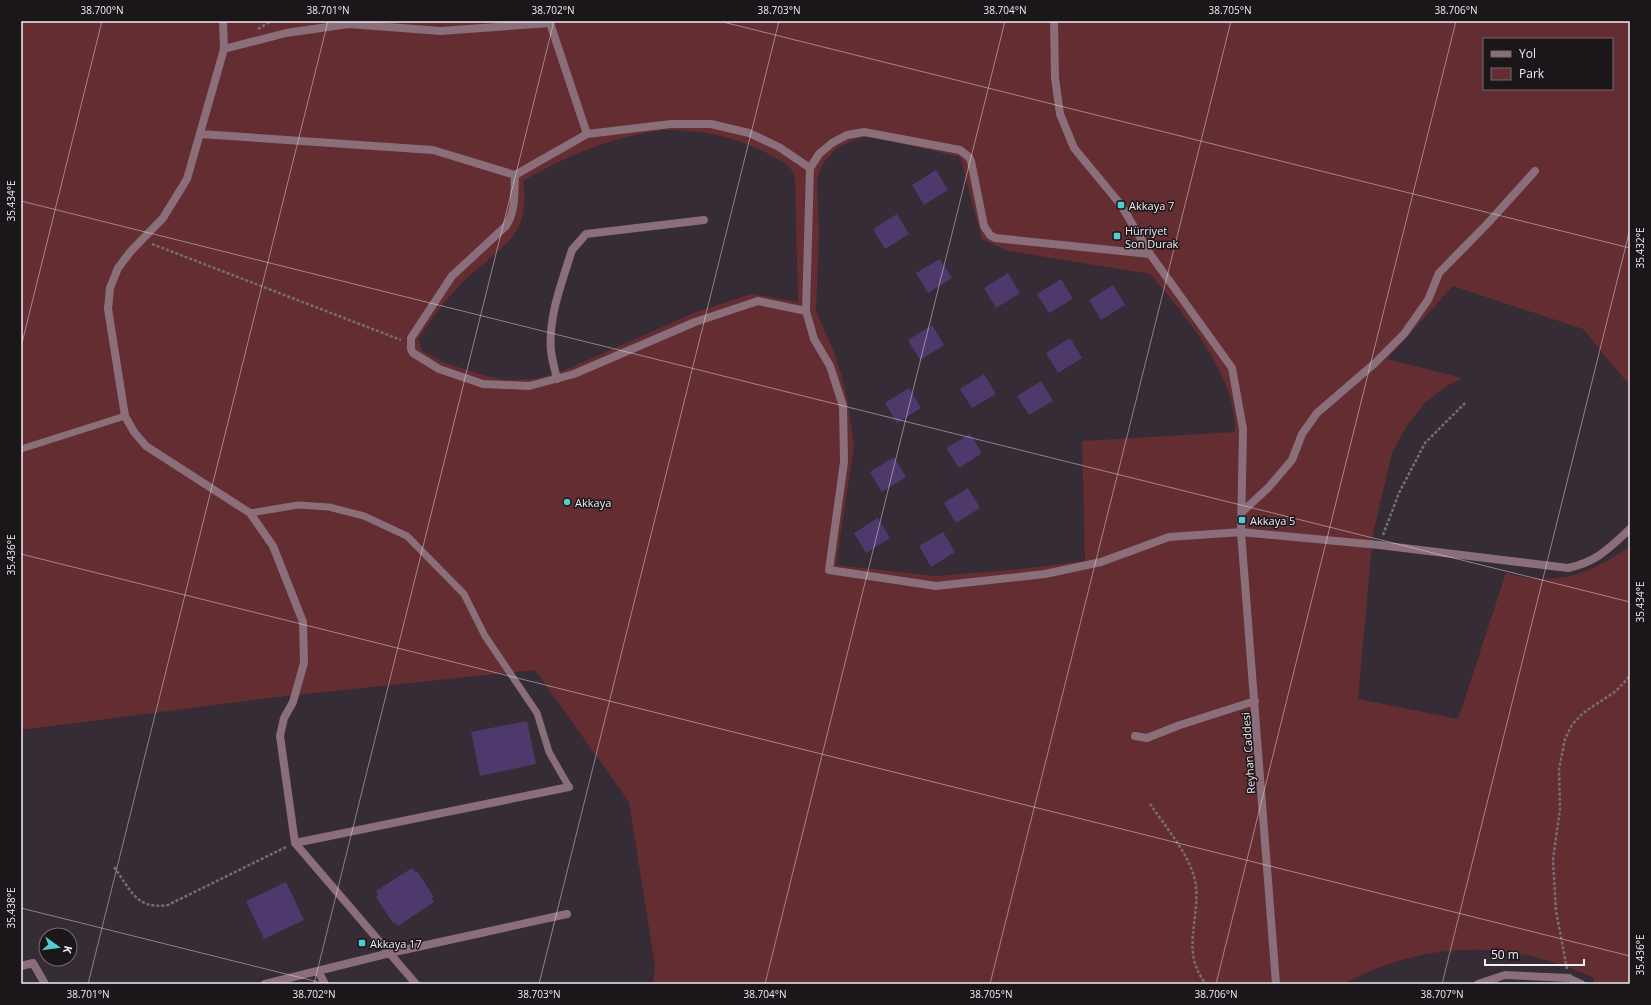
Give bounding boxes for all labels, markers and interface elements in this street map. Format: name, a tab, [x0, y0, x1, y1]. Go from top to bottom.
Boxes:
text: 38.700°N	[80, 3, 124, 17]
text: 38.701°N	[306, 3, 350, 17]
text: 38.702°N	[531, 3, 575, 17]
text: 38.703°N	[757, 3, 801, 17]
text: 38.704°N	[983, 3, 1027, 17]
text: 38.705°N	[1208, 3, 1252, 17]
text: 38.706°N	[1434, 3, 1478, 17]
legend	[1483, 38, 1613, 90]
text: Yol	[1519, 45, 1536, 62]
text: Park	[1519, 65, 1545, 82]
text: 35.434°E	[4, 180, 18, 222]
place label: Akkaya 7	[1129, 198, 1174, 213]
marker: Akkaya 7	[1116, 200, 1126, 210]
place label: Hürriyet Son Durak	[1125, 223, 1179, 251]
text: 35.432°E	[1633, 227, 1647, 269]
marker: Hürriyet Son Durak	[1112, 231, 1122, 241]
place label: Akkaya	[575, 495, 611, 510]
marker: Akkaya	[562, 497, 572, 507]
place label: Akkaya 5	[1250, 513, 1295, 528]
marker: Akkaya 5	[1237, 515, 1247, 525]
text: 35.436°E	[4, 534, 18, 576]
text: 35.434°E	[1633, 581, 1647, 623]
street label: Reyhan Caddesi	[1238, 712, 1258, 794]
text: 35.438°E	[4, 887, 18, 929]
north arrow	[38, 927, 78, 967]
text: 35.436°E	[1633, 934, 1647, 976]
place label: Akkaya 17	[370, 936, 422, 951]
marker: Akkaya 17	[357, 938, 367, 948]
scale bar	[1485, 941, 1584, 967]
text: K	[60, 944, 76, 956]
text: 50 m	[1491, 946, 1519, 963]
text: 38.701°N	[66, 987, 110, 1001]
text: 38.702°N	[292, 987, 336, 1001]
text: 38.703°N	[517, 987, 561, 1001]
text: 38.704°N	[743, 987, 787, 1001]
text: 38.705°N	[969, 987, 1013, 1001]
text: 38.706°N	[1194, 987, 1238, 1001]
text: 38.707°N	[1420, 987, 1464, 1001]

